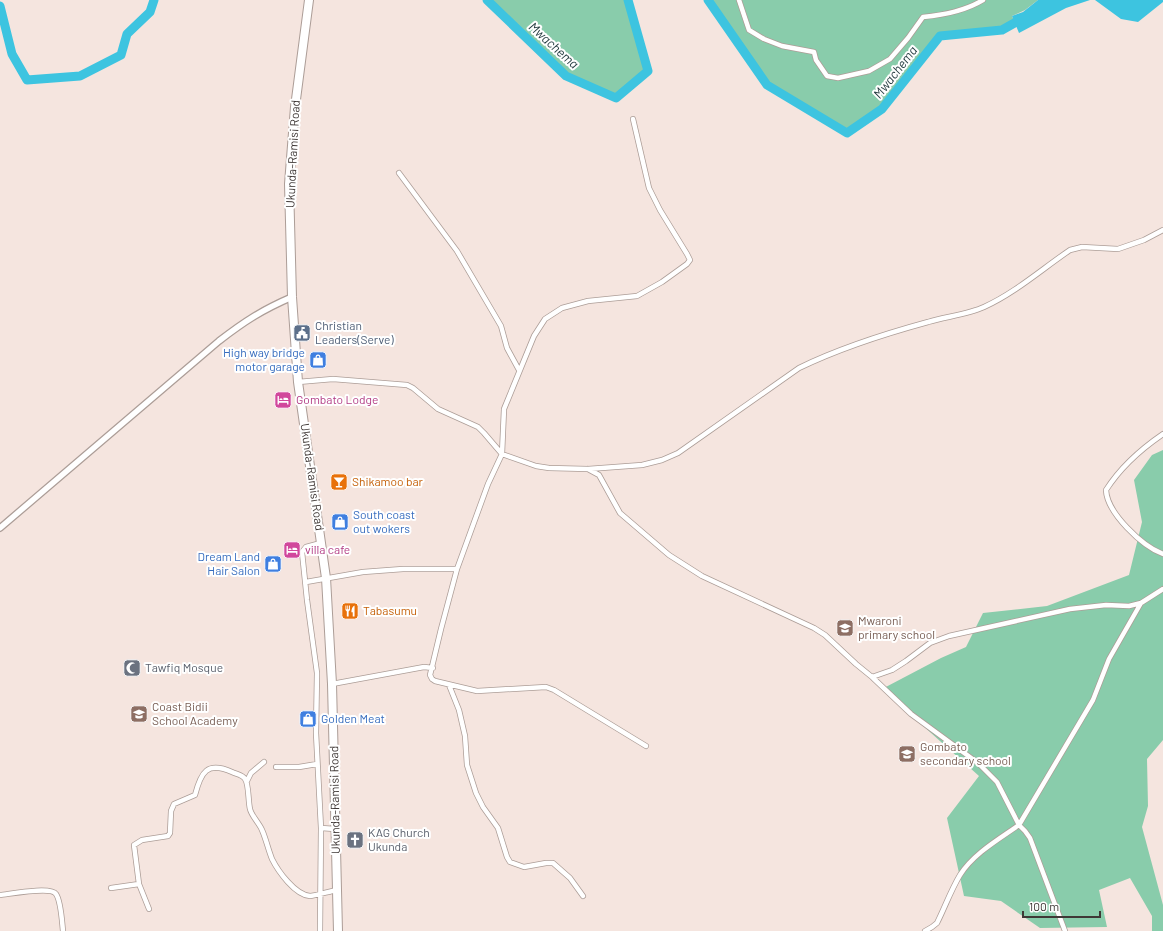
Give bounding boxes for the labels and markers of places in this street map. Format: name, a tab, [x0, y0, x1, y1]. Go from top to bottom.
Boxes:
place label: Christian Leaders(Serve)	[315, 318, 394, 346]
public building icon: Christian Leaders(Serve)	[292, 323, 312, 343]
place label: High way bridge motor garage	[223, 345, 305, 373]
shop icon: High way bridge motor garage	[308, 350, 328, 370]
hotel icon: Gombato Lodge	[273, 390, 293, 410]
place label: Gombato Lodge	[296, 392, 378, 406]
bar icon: Shikamoo bar	[329, 472, 349, 492]
place label: Shikamoo bar	[352, 474, 424, 488]
place label: South coast out wokers	[353, 507, 415, 535]
shop icon: South coast out wokers	[330, 512, 350, 532]
hotel icon: villa cafe	[282, 540, 302, 560]
place label: villa cafe	[305, 542, 350, 556]
place label: Dream Land Hair Salon	[198, 549, 260, 577]
shop icon: Dream Land Hair Salon	[263, 554, 283, 574]
restaurant icon: Tabasumu	[340, 601, 360, 621]
place label: Tabasumu	[363, 603, 417, 617]
place label: Mwaroni primary school	[858, 613, 935, 641]
school or university icon: Mwaroni primary school	[835, 618, 855, 638]
mosque icon: Tawfiq Mosque	[122, 658, 142, 678]
place label: Tawfiq Mosque	[145, 660, 223, 674]
place label: Coast Bidii School Academy	[152, 699, 238, 727]
school or university icon: Coast Bidii School Academy	[129, 704, 149, 724]
shop icon: Golden Meat	[298, 709, 318, 729]
place label: Golden Meat	[321, 711, 385, 725]
place label: Gombato secondary school	[920, 739, 1011, 767]
school or university icon: Gombato secondary school	[897, 744, 917, 764]
place label: KAG Church Ukunda	[368, 825, 430, 853]
church icon: KAG Church Ukunda	[345, 830, 365, 850]

